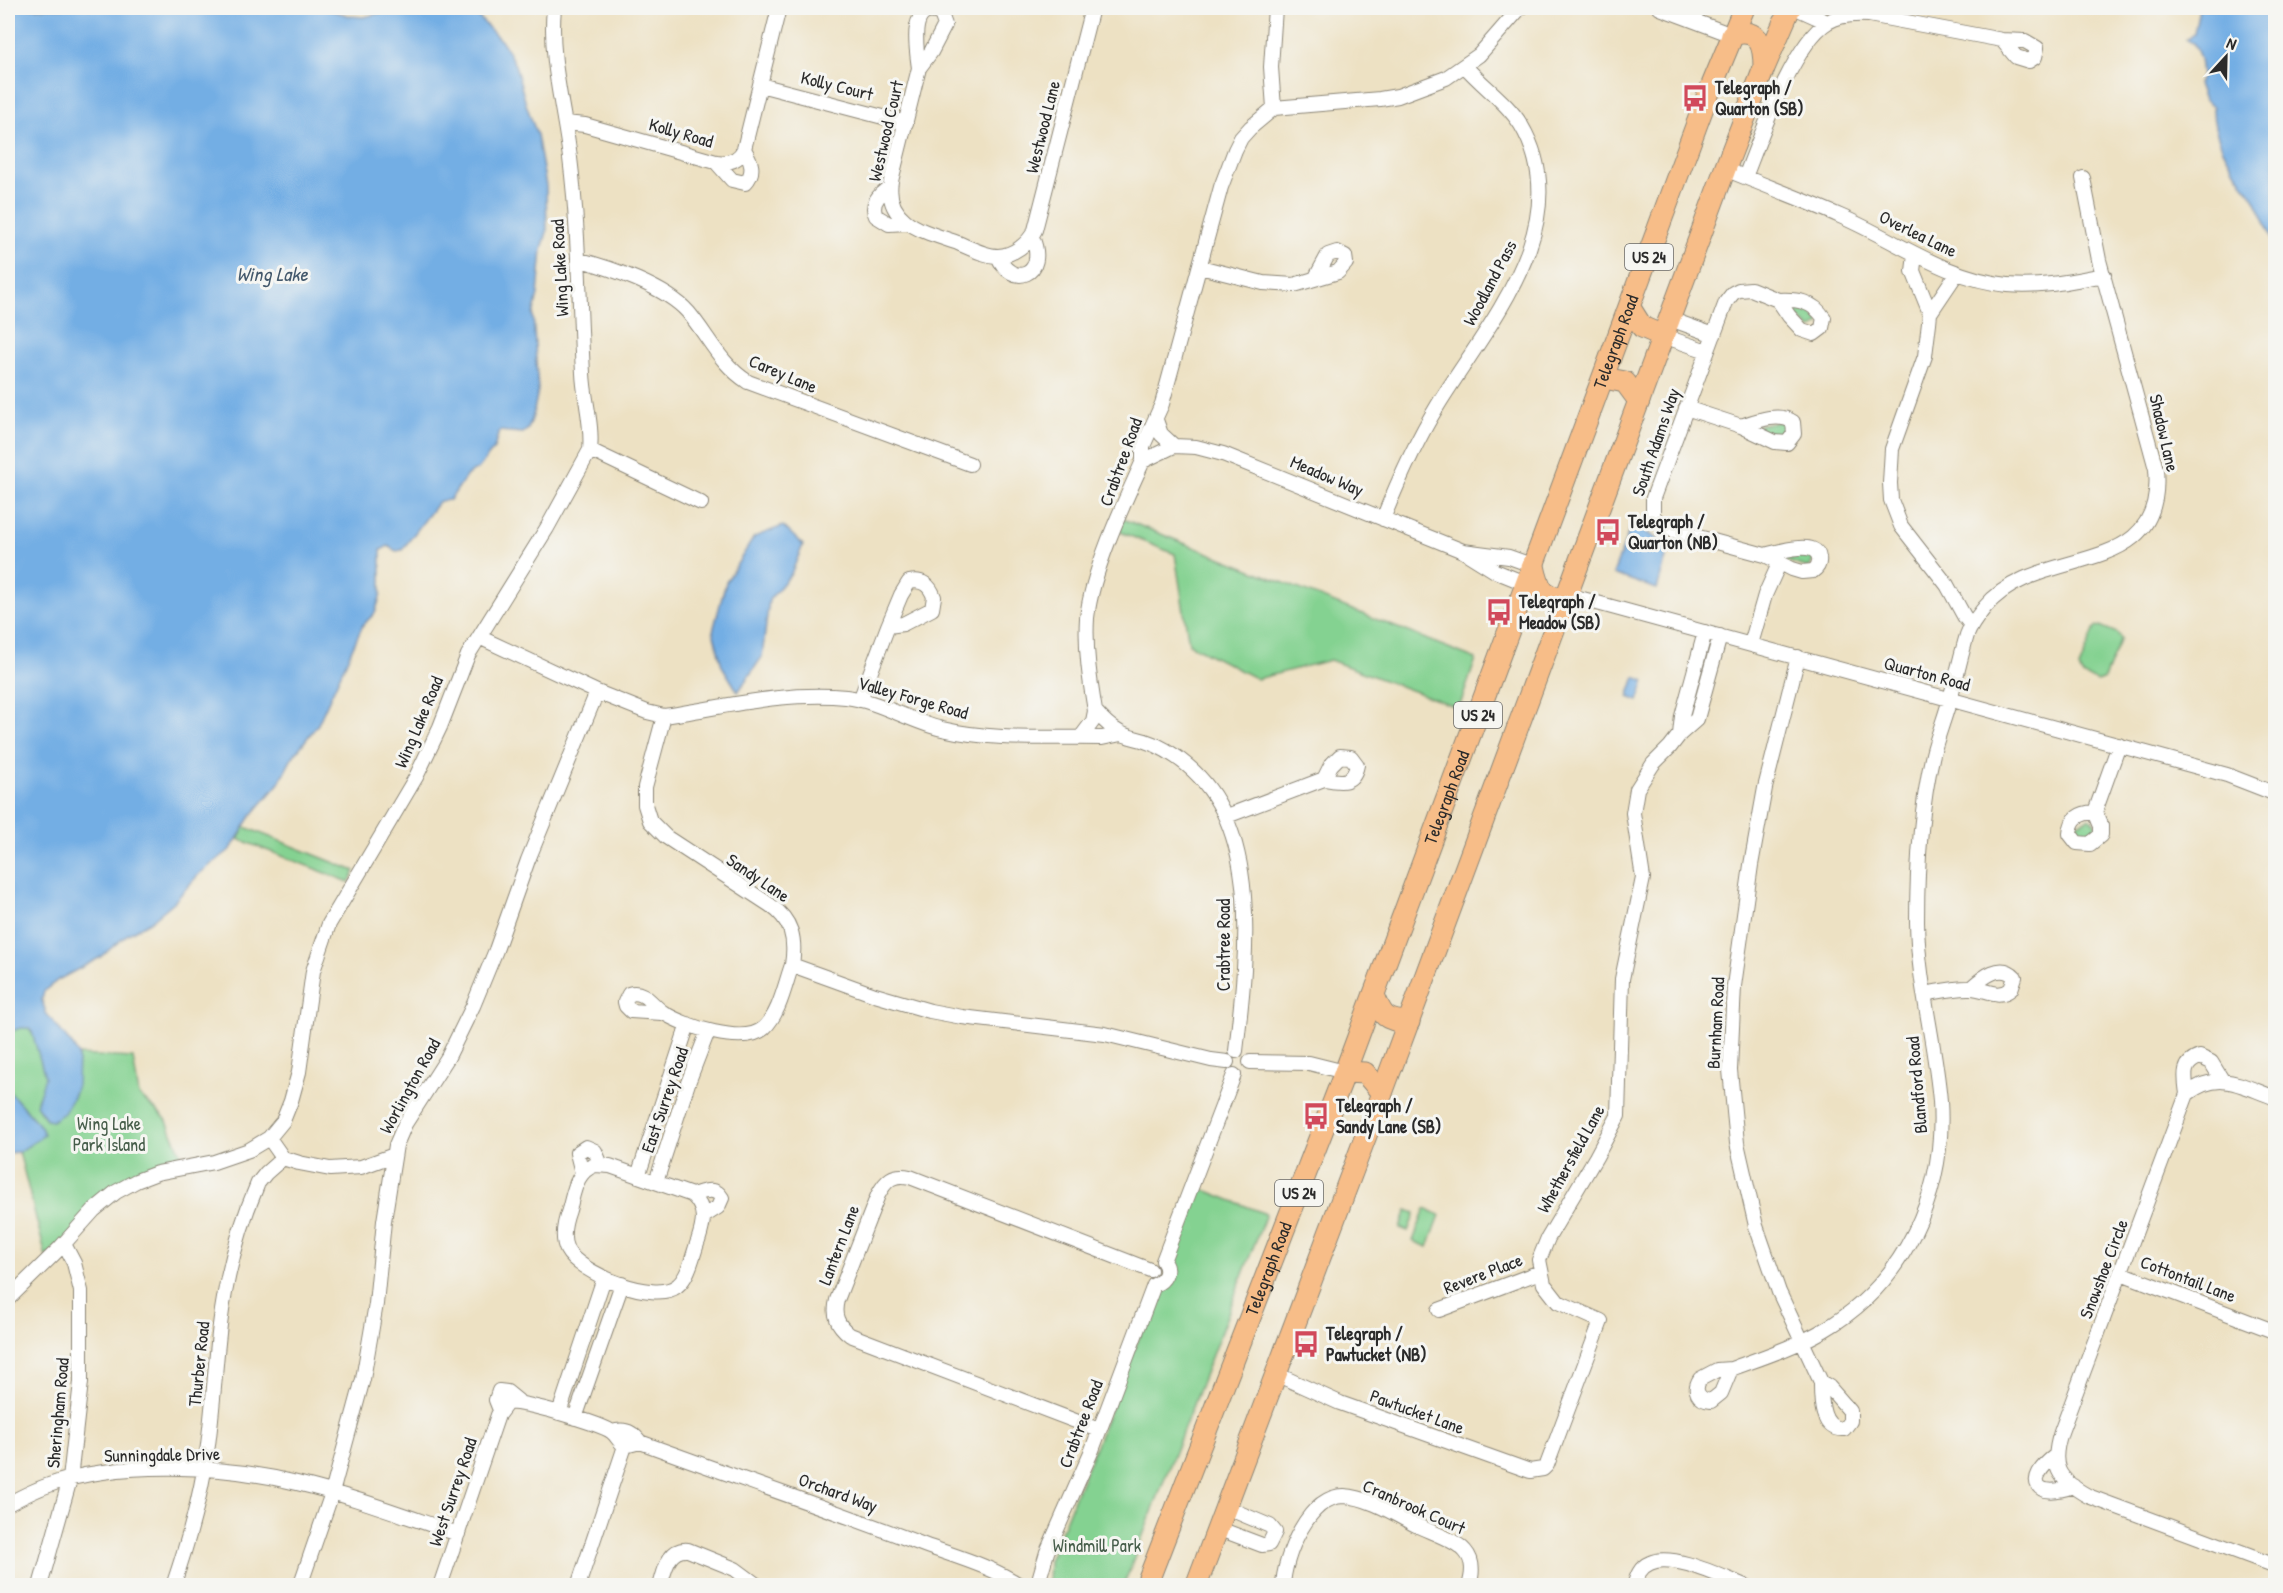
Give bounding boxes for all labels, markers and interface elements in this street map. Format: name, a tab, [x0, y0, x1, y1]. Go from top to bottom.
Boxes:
north arrow	[2196, 27, 2256, 87]
text: N	[2224, 31, 2240, 55]
street label: Kolly Court	[798, 64, 877, 107]
place label: Telegraph / Quarton (SB)	[1714, 75, 1804, 121]
street label: Westwood Court	[862, 77, 909, 184]
street label: Westwood Lane	[1019, 78, 1066, 176]
bus stop icon: Telegraph / Quarton (SB)	[1680, 83, 1710, 113]
street label: Kolly Road	[646, 111, 716, 154]
street label: Overlea Lane	[1875, 204, 1961, 263]
street label: Wing Lake Road	[544, 219, 575, 317]
street label: Woodland Pass	[1457, 236, 1523, 330]
road number: US 24	[1625, 244, 1673, 270]
water label: Wing Lake	[237, 260, 308, 288]
street label: Telegraph Road	[1587, 291, 1644, 392]
street label: Carey Lane	[745, 348, 821, 399]
street label: South Adams Way	[1625, 384, 1686, 499]
street label: Shadow Lane	[2143, 392, 2186, 474]
street label: Crabtree Road	[1093, 414, 1148, 509]
street label: Meadow Way	[1287, 449, 1368, 502]
place label: Telegraph / Quarton (NB)	[1627, 509, 1718, 555]
bus stop icon: Telegraph / Quarton (NB)	[1593, 517, 1623, 547]
place label: Telegraph / Meadow (SB)	[1518, 589, 1601, 635]
bus stop icon: Telegraph / Meadow (SB)	[1484, 597, 1514, 627]
street label: Quarton Road	[1881, 650, 1973, 697]
street label: Valley Forge Road	[855, 670, 971, 725]
street label: Wing Lake Road	[388, 672, 449, 772]
road number: US 24	[1454, 702, 1502, 728]
street label: Telegraph Road	[1418, 747, 1475, 848]
street label: Sandy Lane	[722, 847, 795, 908]
street label: Crabtree Road	[1211, 899, 1236, 991]
street label: Burnham Road	[1701, 976, 1730, 1070]
street label: Worlington Road	[373, 1034, 446, 1138]
street label: Blandford Road	[1900, 1035, 1933, 1135]
street label: East Surrey Road	[635, 1044, 694, 1156]
place label: Telegraph / Sandy Lane (SB)	[1335, 1093, 1441, 1140]
street label: Whethersfield Lane	[1531, 1100, 1611, 1217]
bus stop icon: Telegraph / Sandy Lane (SB)	[1301, 1101, 1331, 1131]
park label: Wing Lake Park Island	[73, 1111, 145, 1157]
road number: US 24	[1275, 1180, 1323, 1206]
street label: Lantern Lane	[812, 1201, 865, 1288]
street label: Snowshoe Circle	[2073, 1215, 2134, 1322]
street label: Telegraph Road	[1239, 1218, 1298, 1319]
street label: Revere Place	[1440, 1247, 1526, 1300]
street label: Cottontail Lane	[2137, 1249, 2239, 1308]
street label: Thurber Road	[182, 1320, 215, 1408]
place label: Telegraph / Pawtucket (NB)	[1325, 1321, 1427, 1367]
bus stop icon: Telegraph / Pawtucket (NB)	[1291, 1329, 1321, 1359]
street label: Sheringham Road	[40, 1357, 75, 1469]
street label: Crabtree Road	[1052, 1376, 1109, 1471]
street label: Pawtucket Lane	[1367, 1383, 1468, 1440]
street label: West Surrey Road	[422, 1434, 483, 1549]
street label: Sunningdale Drive	[104, 1441, 220, 1468]
street label: Orchard Way	[795, 1467, 882, 1518]
street label: Cranbrook Court	[1359, 1473, 1470, 1541]
park label: Windmill Park	[1053, 1533, 1142, 1558]

